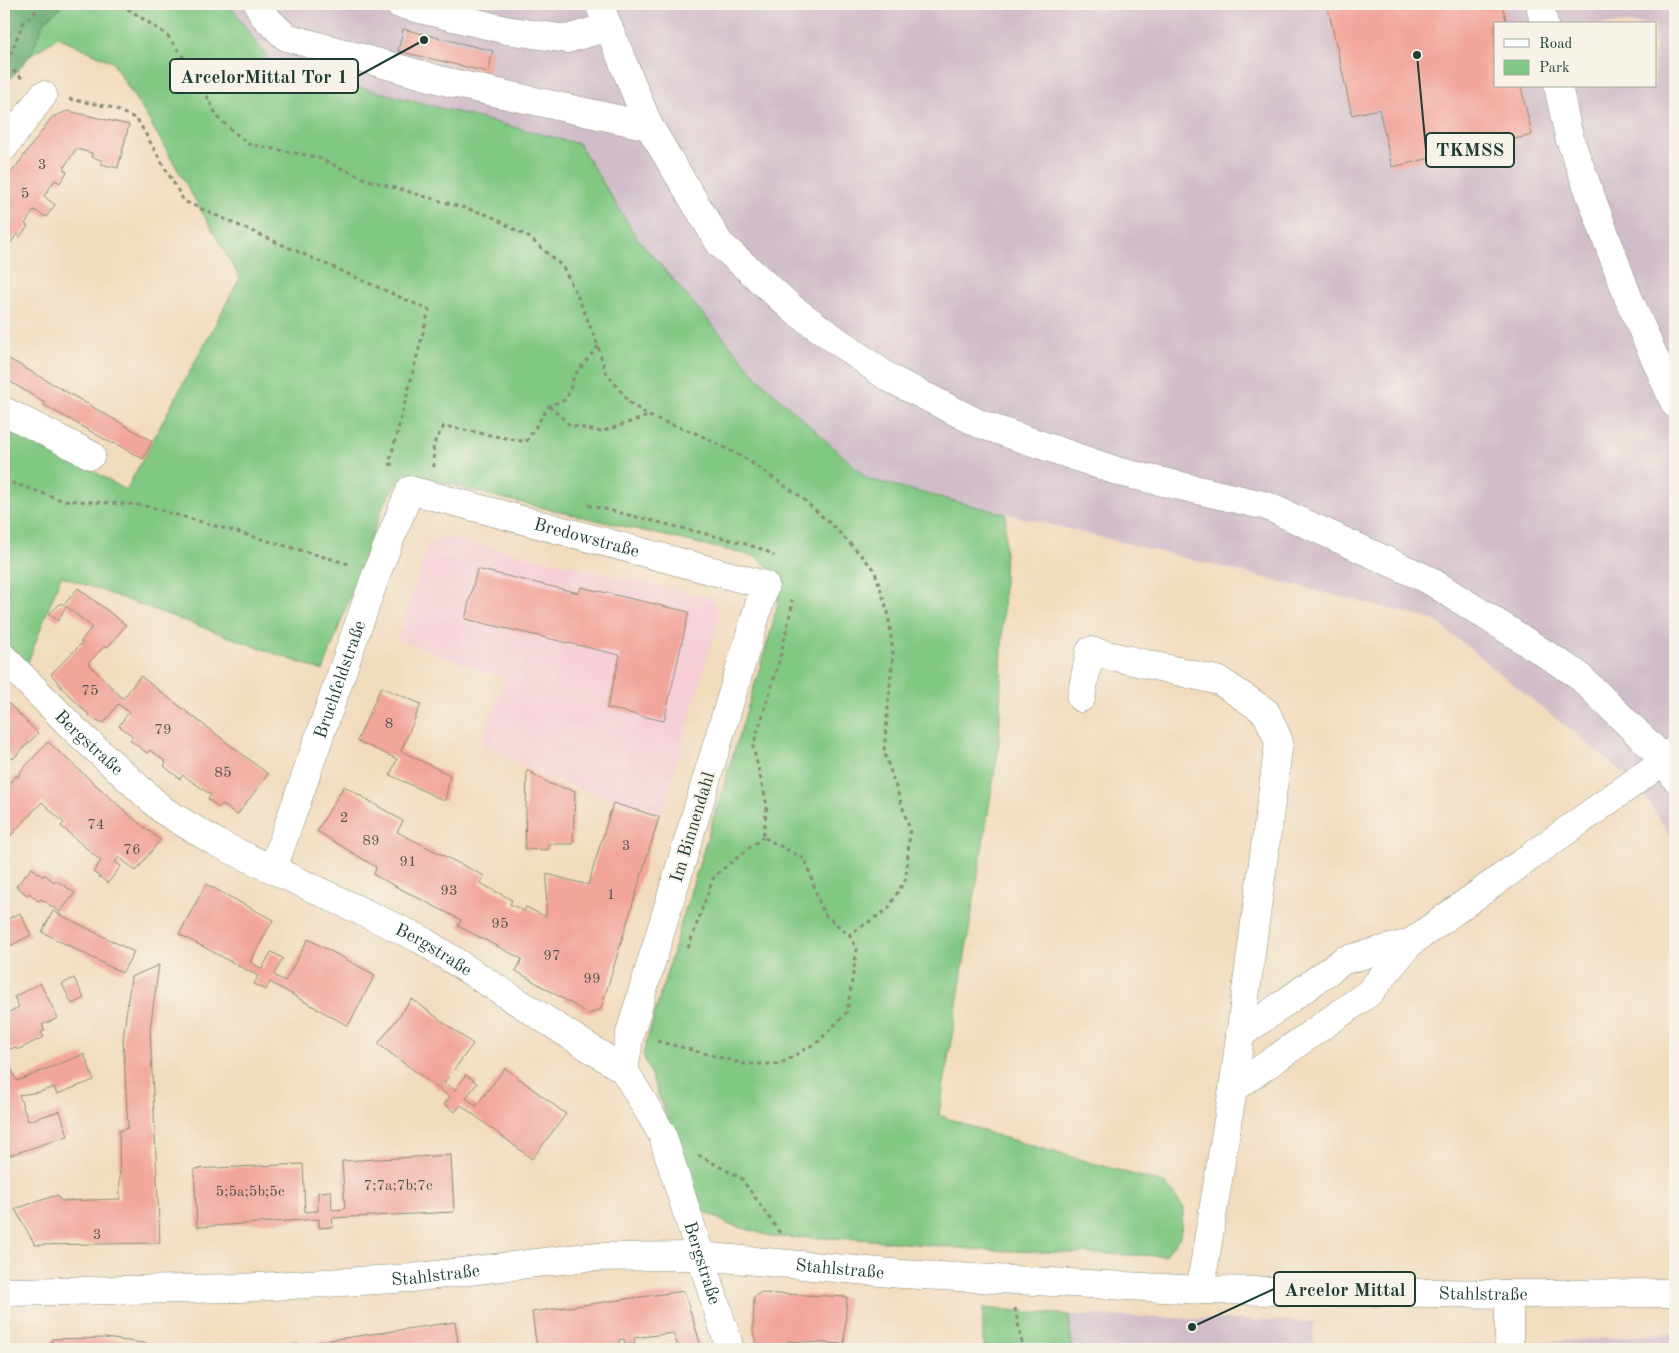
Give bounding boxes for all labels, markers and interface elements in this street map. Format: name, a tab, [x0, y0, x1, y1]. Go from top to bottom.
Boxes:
legend	[1494, 22, 1656, 88]
text: Road	[1539, 37, 1573, 52]
callout: ArcelorMittal Tor 1	[170, 59, 358, 93]
text: Park	[1539, 61, 1570, 76]
text: ArcelorMittal Tor 1	[180, 69, 348, 88]
callout: TKMSS	[1426, 133, 1514, 167]
text: TKMSS	[1436, 142, 1504, 161]
house number: 3	[38, 158, 46, 173]
house number: 5	[21, 187, 29, 202]
street label: Bredowstraße	[532, 516, 641, 561]
street label: Bruchfeldstraße	[311, 618, 369, 741]
house number: 75	[81, 684, 99, 699]
street label: Bergstraße	[51, 707, 126, 779]
house number: 8	[385, 717, 393, 732]
house number: 79	[154, 723, 172, 738]
house number: 85	[214, 766, 232, 781]
street label: Im Binnendahl	[668, 770, 718, 884]
house number: 2	[340, 811, 348, 826]
house number: 74	[87, 818, 105, 833]
house number: 89	[362, 834, 380, 849]
house number: 3	[622, 839, 630, 854]
house number: 76	[123, 843, 141, 858]
house number: 91	[399, 855, 417, 870]
house number: 93	[440, 884, 458, 899]
house number: 1	[607, 888, 615, 903]
house number: 95	[491, 917, 509, 932]
street label: Bergstraße	[392, 921, 475, 980]
house number: 97	[543, 949, 561, 964]
house number: 99	[583, 972, 601, 987]
house number: 7;7a;7b;7c	[363, 1179, 433, 1194]
house number: 5;5a;5b;5c	[215, 1185, 285, 1200]
street label: Bergstraße	[680, 1219, 723, 1307]
house number: 3	[93, 1228, 101, 1243]
street label: Stahlstraße	[795, 1257, 885, 1282]
street label: Stahlstraße	[391, 1262, 481, 1289]
callout: Arcelor Mittal	[1274, 1272, 1415, 1306]
text: Arcelor Mittal	[1284, 1282, 1406, 1301]
street label: Stahlstraße	[1438, 1285, 1528, 1304]

